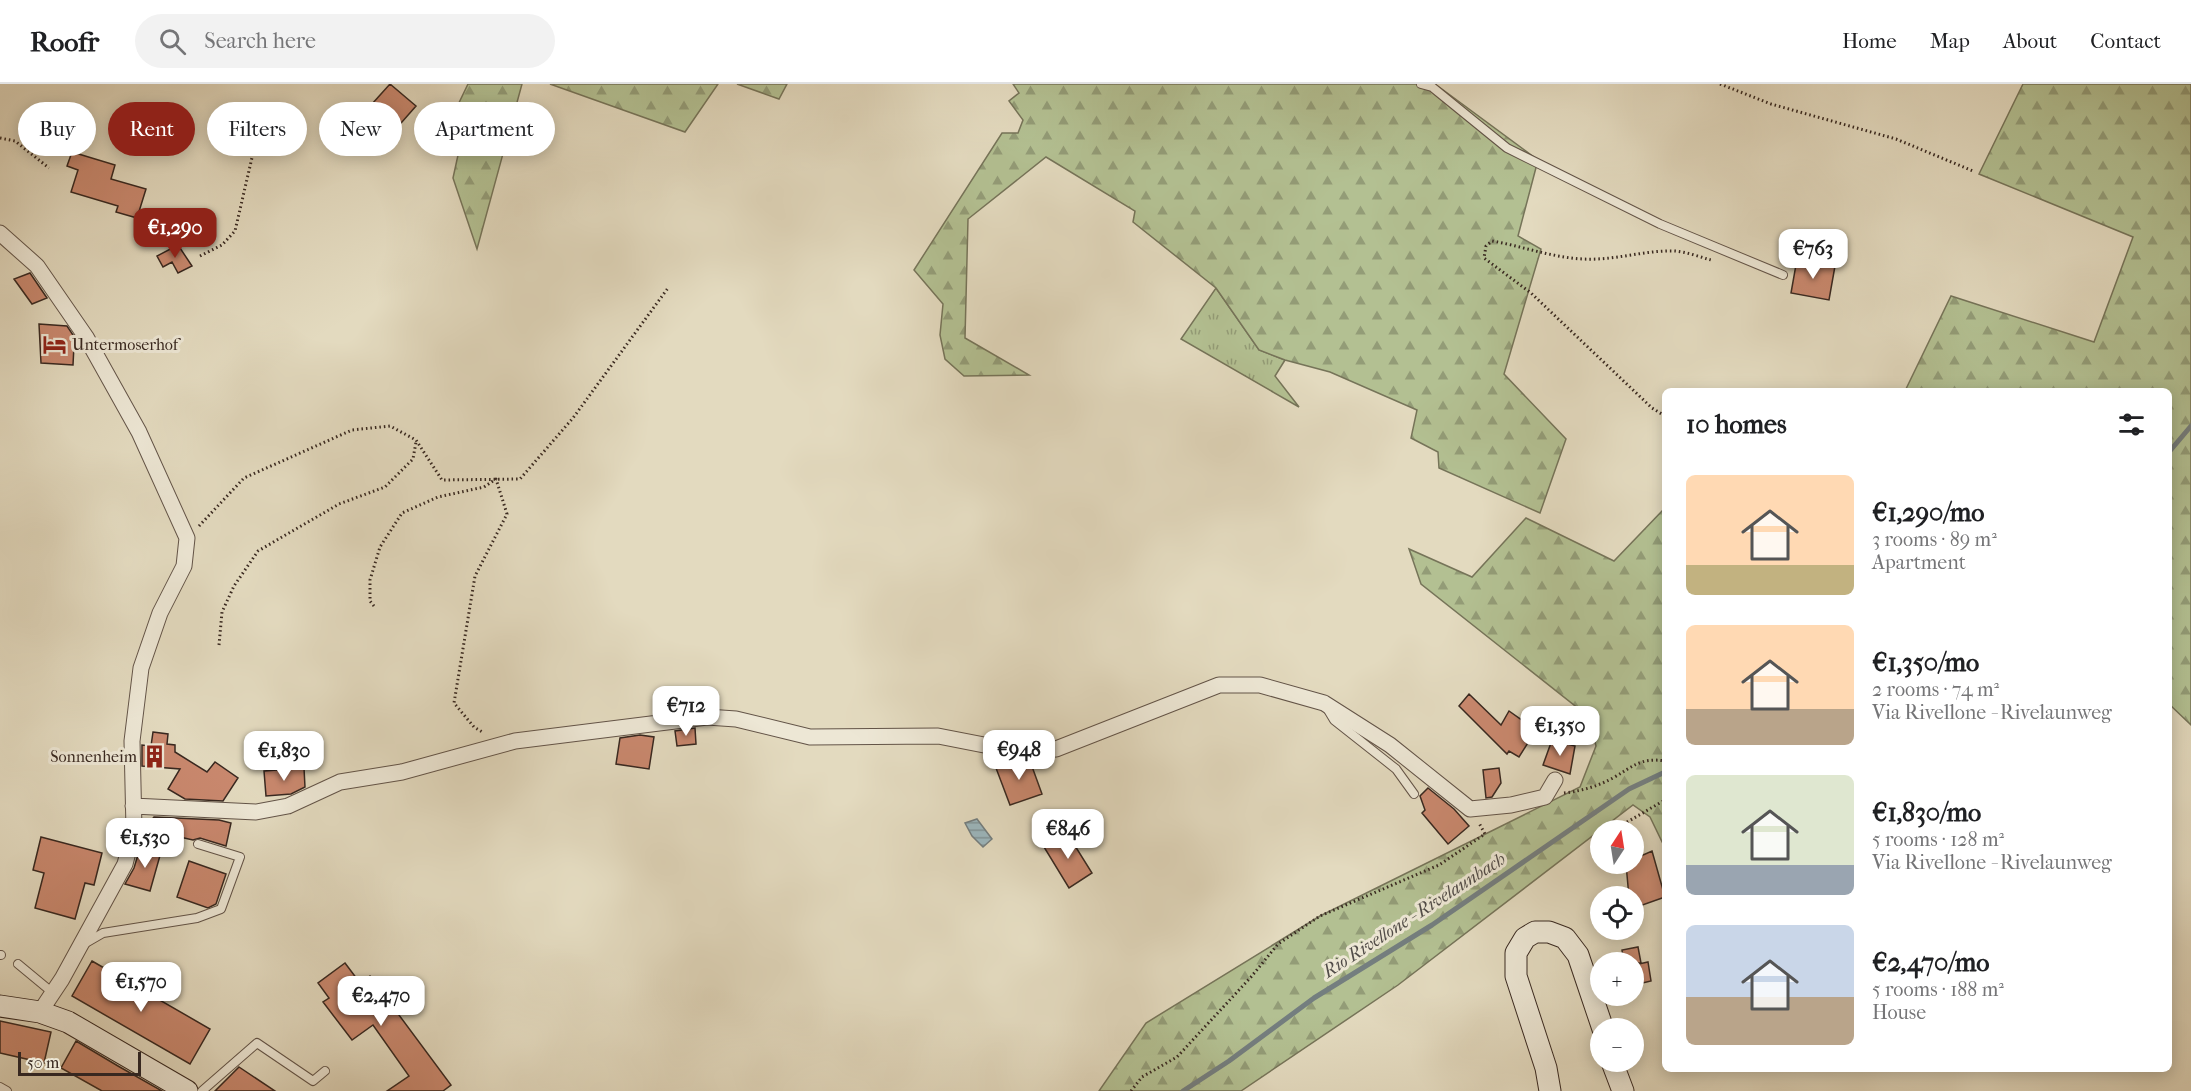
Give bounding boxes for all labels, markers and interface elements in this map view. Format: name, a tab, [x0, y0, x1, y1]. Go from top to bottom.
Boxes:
search box	[135, 14, 555, 68]
text: Roofr	[30, 25, 99, 58]
icon: search	[156, 25, 189, 58]
text: Search here	[204, 28, 316, 54]
text: Home	[1842, 29, 1897, 53]
text: Map	[1930, 29, 1970, 53]
text: About	[2003, 29, 2057, 53]
text: Contact	[2090, 29, 2161, 53]
chip: Buy	[18, 102, 96, 156]
chip: Rent	[108, 102, 195, 156]
chip: Filters	[207, 102, 307, 156]
chip: New	[319, 102, 402, 156]
chip: Apartment	[414, 102, 555, 156]
pin: €1,290	[126, 208, 224, 259]
text: €1,290	[148, 216, 202, 239]
pin: €763	[1777, 229, 1849, 280]
text: €763	[1793, 237, 1833, 260]
hotel icon: Untermoserhof	[41, 331, 67, 357]
place label: Untermoserhof	[72, 335, 182, 354]
icon: filters	[2115, 408, 2148, 441]
text: 10 homes	[1686, 409, 1787, 440]
text: €1,290/mo	[1872, 497, 1985, 528]
icon: home	[1734, 499, 1806, 571]
text: 3 rooms · 89 m²	[1872, 528, 1997, 551]
text: Apartment	[1872, 551, 1966, 574]
text: €1,350/mo	[1872, 647, 1979, 678]
icon: home	[1734, 649, 1806, 721]
text: 2 rooms · 74 m²	[1872, 678, 1999, 701]
pin: €712	[650, 686, 722, 737]
text: €712	[667, 694, 705, 717]
text: Via Rivellone - Rivelaunweg	[1872, 701, 2112, 724]
pin: €1,350	[1511, 706, 1609, 757]
text: €1,350	[1535, 714, 1585, 737]
pin: €948	[983, 730, 1055, 781]
pin: €1,830	[235, 731, 333, 782]
text: €948	[997, 738, 1041, 761]
text: €1,830	[258, 739, 310, 762]
building icon: Sonnenheim	[142, 743, 168, 769]
place label: Sonnenheim	[50, 747, 138, 766]
text: €1,830/mo	[1872, 797, 1981, 828]
icon: home	[1734, 799, 1806, 871]
pin: €846	[1032, 809, 1104, 860]
text: €846	[1046, 817, 1090, 840]
pin: €1,530	[96, 818, 194, 869]
north arrow	[1590, 820, 1644, 874]
map controls	[1590, 820, 1644, 1072]
text: €1,530	[120, 826, 170, 849]
text: 5 rooms · 128 m²	[1872, 828, 2004, 851]
water label: Rio Rivellone - Rivelaunbach	[1318, 848, 1509, 983]
text: Via Rivellone - Rivelaunweg	[1872, 851, 2112, 874]
button: locate	[1590, 886, 1644, 940]
text: €2,470/mo	[1872, 947, 1989, 978]
icon: home	[1734, 949, 1806, 1021]
button: +	[1590, 952, 1644, 1006]
pin: €1,570	[92, 962, 190, 1013]
text: €1,570	[115, 970, 167, 993]
pin: €2,470	[332, 976, 430, 1027]
text: 5 rooms · 188 m²	[1872, 978, 2004, 1001]
text: €2,470	[352, 984, 410, 1007]
text: House	[1872, 1001, 1926, 1024]
button: −	[1590, 1018, 1644, 1072]
scale bar	[18, 1049, 141, 1076]
text: 50 m	[27, 1053, 59, 1072]

